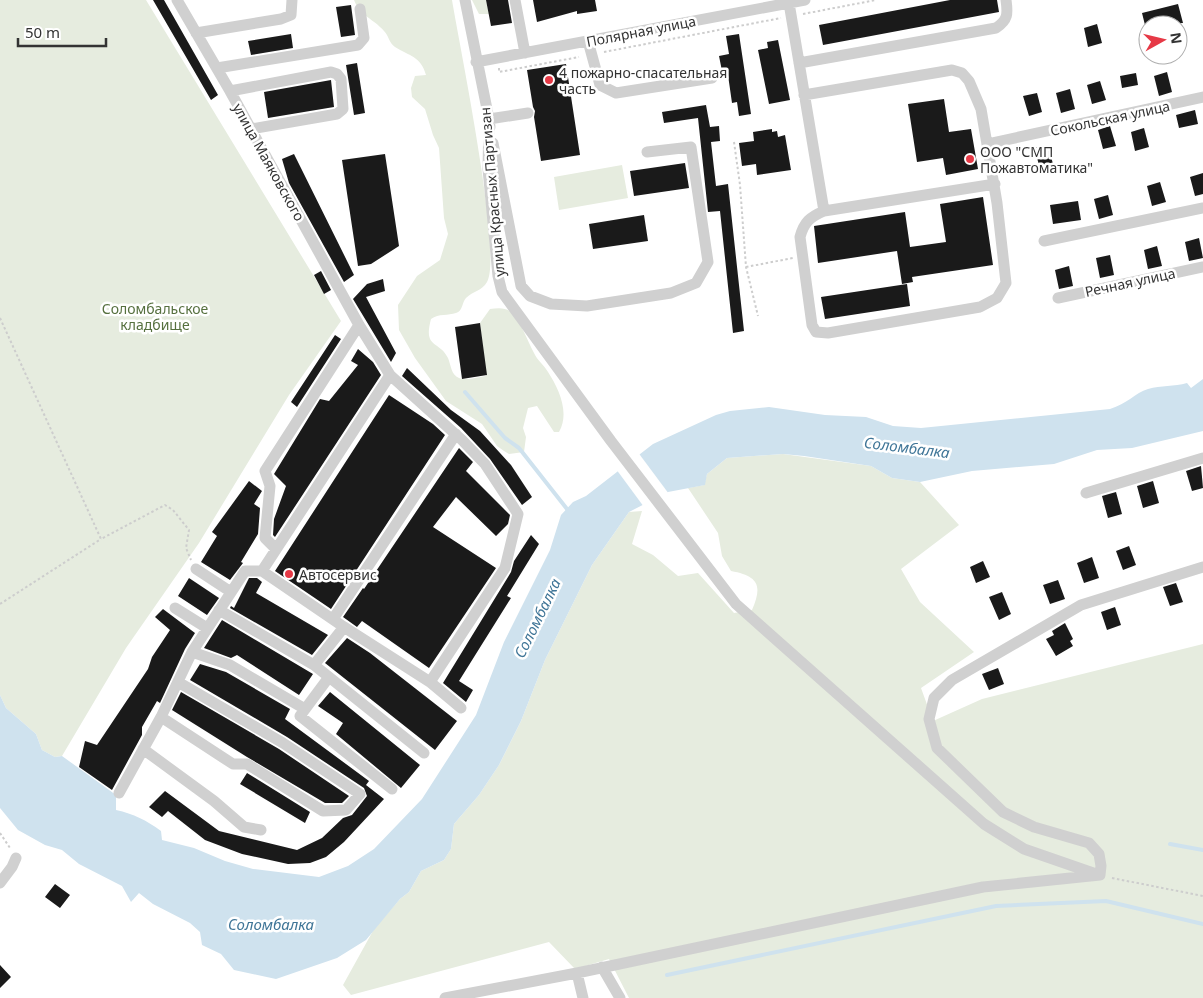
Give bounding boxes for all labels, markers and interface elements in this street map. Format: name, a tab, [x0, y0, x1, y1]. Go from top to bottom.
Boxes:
street label: Полярная улица	[585, 11, 697, 51]
scale bar	[18, 15, 105, 47]
north arrow	[1138, 15, 1188, 65]
text: 50 m	[25, 22, 60, 42]
text: N	[1166, 31, 1187, 45]
place label: 4 пожарно-спасательная часть	[559, 63, 727, 98]
marker: 4 пожарно-спасательная часть	[543, 74, 555, 86]
street label: Сокольская улица	[1048, 96, 1172, 140]
street label: улица Маяковского	[229, 100, 309, 224]
street label: улица Красных Партизан	[475, 106, 509, 278]
place label: ООО "СМП Пожавтоматика"	[980, 142, 1093, 177]
marker: ООО "СМП Пожавтоматика"	[964, 153, 976, 165]
street label: Речная улица	[1083, 263, 1177, 301]
park label: Соломбальское кладбище	[102, 299, 209, 334]
water label: Соломбалка	[863, 432, 951, 462]
place label: Автосервис	[299, 565, 377, 584]
marker: Автосервис	[283, 568, 295, 580]
water label: Соломбалка	[509, 574, 565, 661]
water label: Соломбалка	[228, 914, 315, 934]

